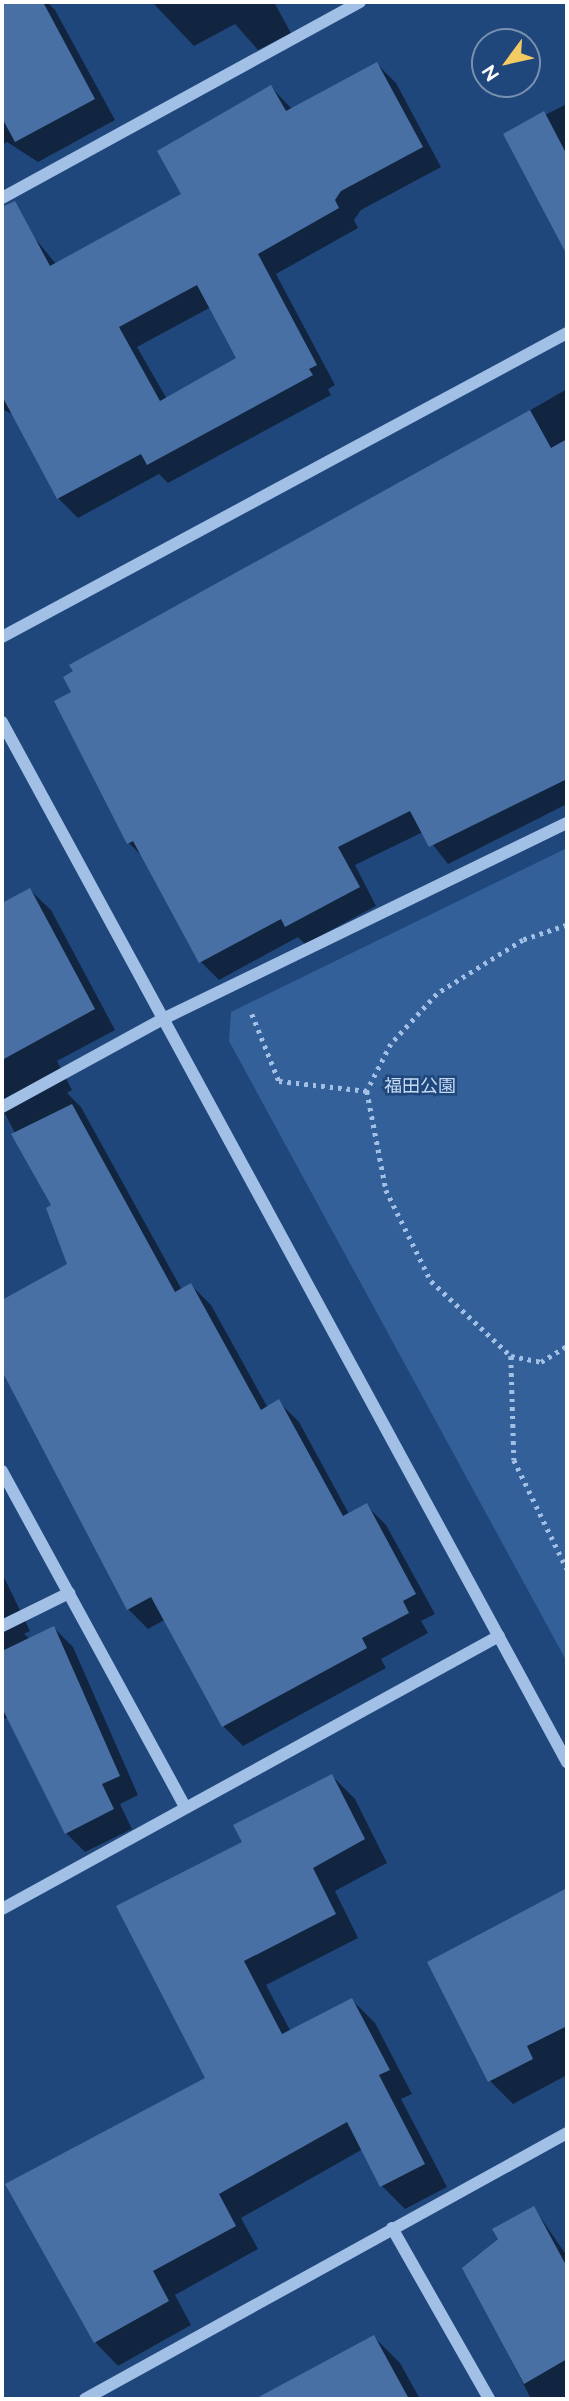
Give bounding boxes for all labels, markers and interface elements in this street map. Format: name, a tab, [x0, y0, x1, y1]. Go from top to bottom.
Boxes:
north arrow	[471, 28, 541, 98]
text: N	[477, 61, 503, 85]
park label: 福田公園	[384, 1075, 456, 1097]

